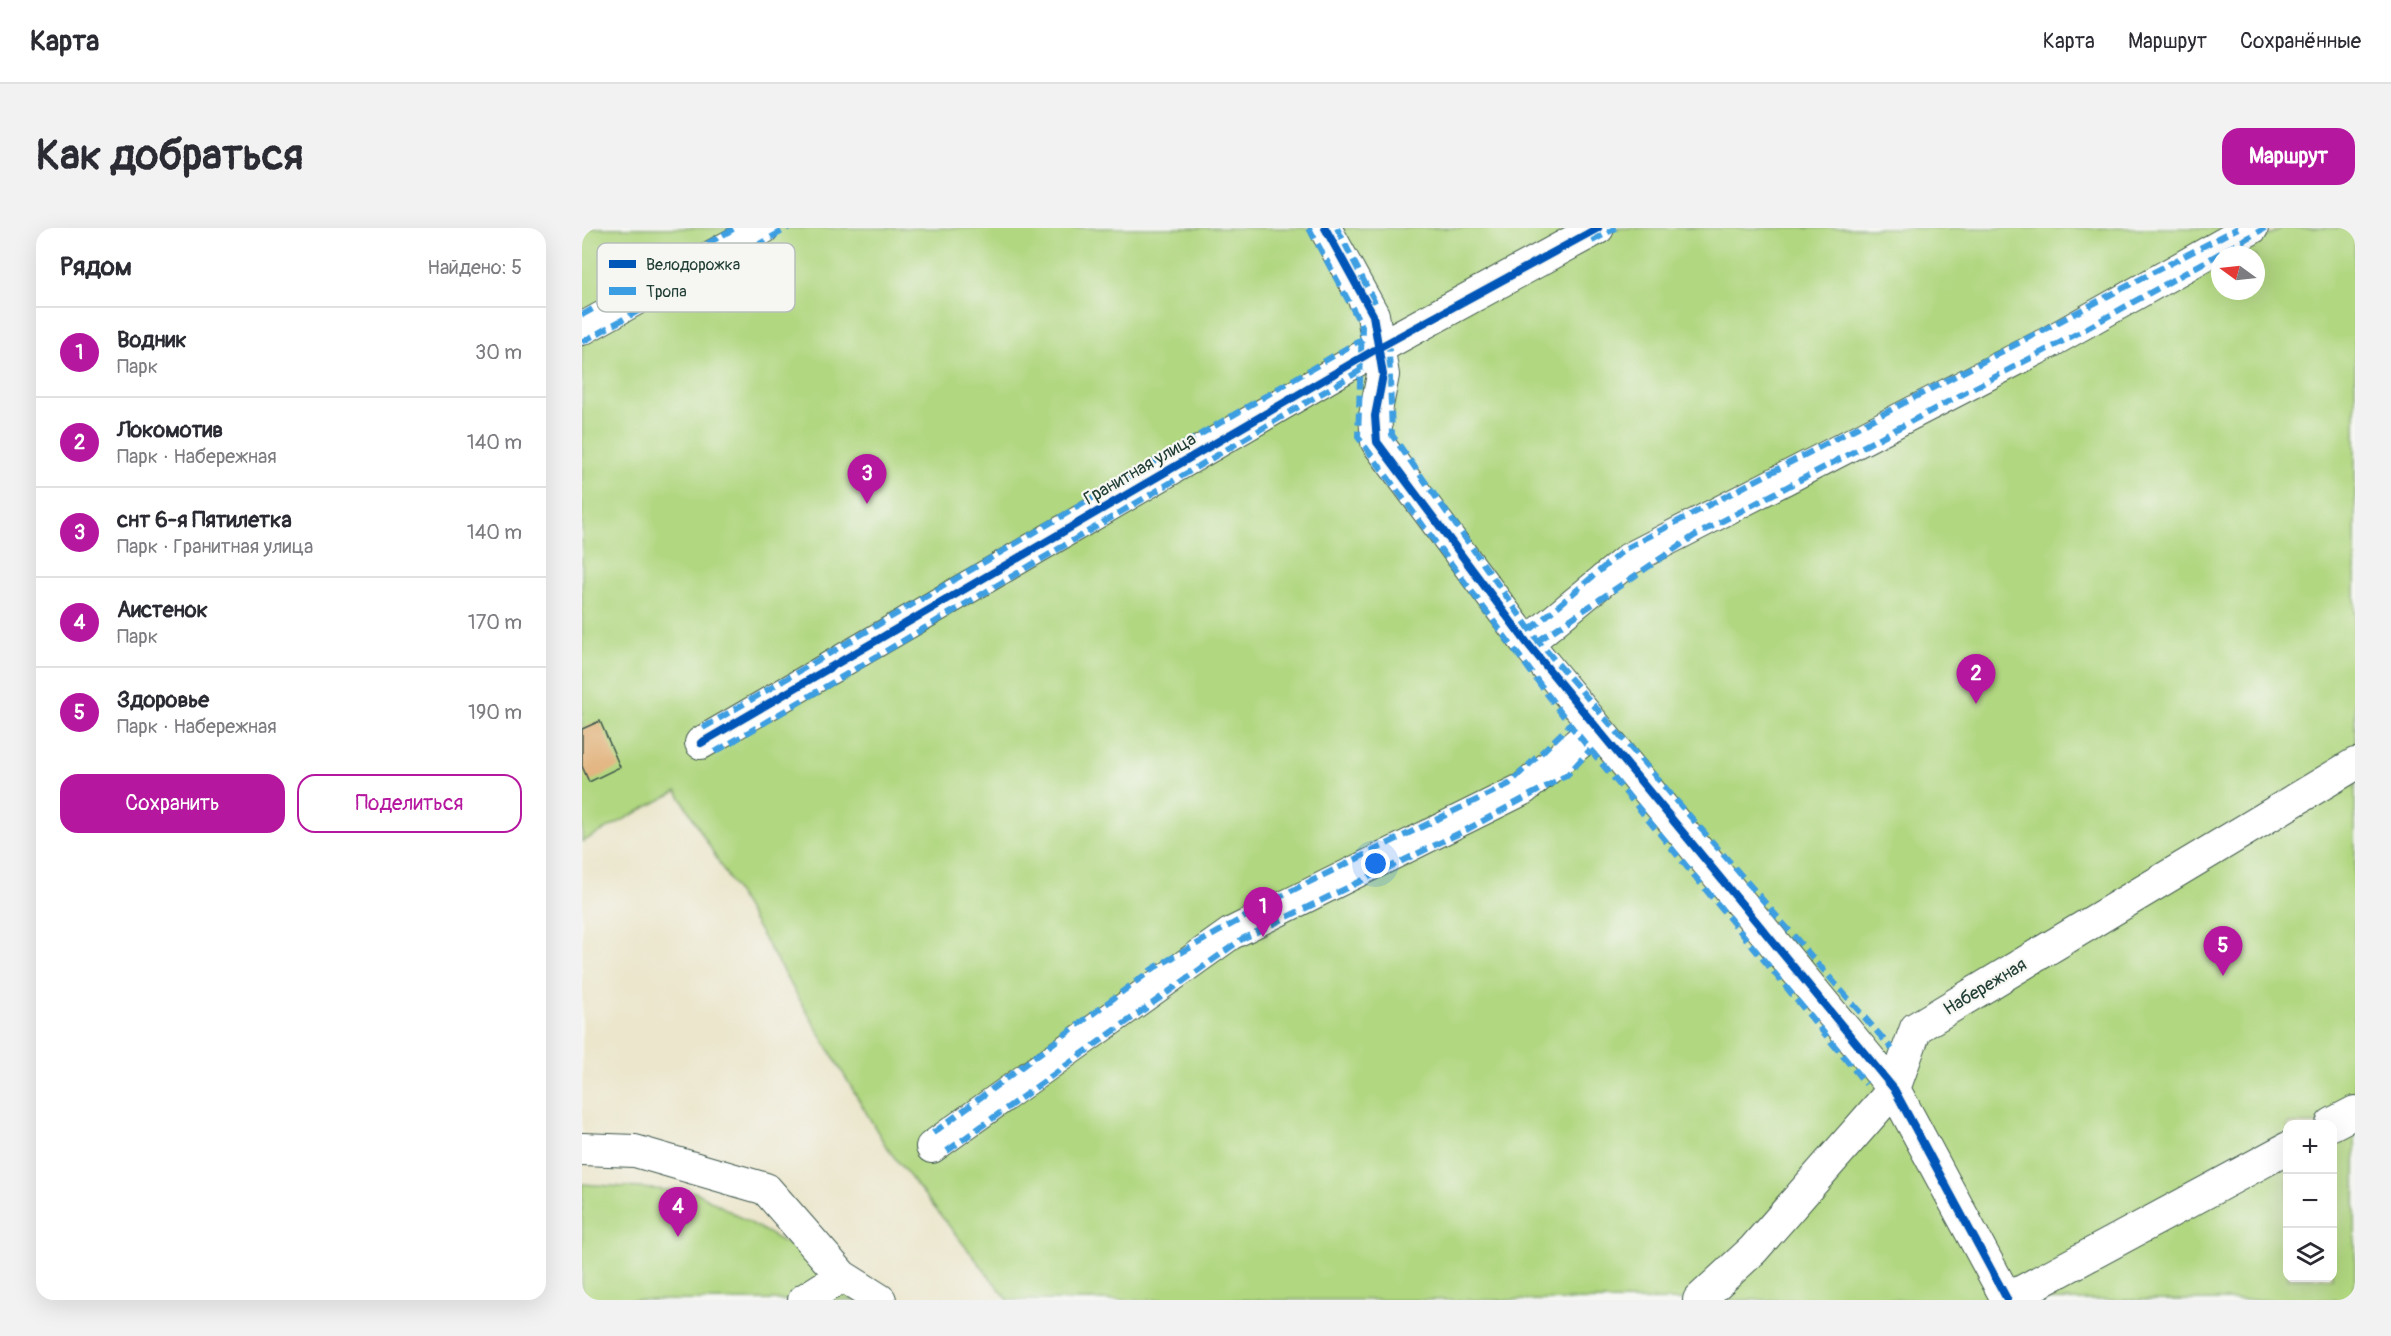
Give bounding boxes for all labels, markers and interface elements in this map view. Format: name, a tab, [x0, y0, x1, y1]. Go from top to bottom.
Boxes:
text: Карта	[30, 24, 99, 59]
text: Карта	[2043, 28, 2095, 55]
text: Маршрут	[2128, 28, 2207, 55]
text: Сохранённые	[2240, 28, 2361, 55]
button: Маршрут	[2222, 128, 2355, 185]
text: Как добраться	[36, 130, 303, 182]
legend	[597, 243, 795, 312]
north arrow	[2211, 246, 2265, 300]
text: Рядом	[60, 251, 132, 283]
text: Найдено: 5	[427, 255, 522, 280]
text: Велодорожка	[646, 255, 740, 275]
text: Тропа	[646, 282, 687, 302]
text: Водник	[117, 326, 187, 354]
text: 1	[76, 340, 83, 365]
text: 30 m	[475, 340, 522, 365]
text: Парк	[117, 354, 158, 379]
text: Локомотив	[117, 416, 223, 444]
street label: Гранитная улица	[1080, 428, 1200, 510]
text: 2	[74, 430, 85, 455]
text: 140 m	[467, 430, 522, 455]
text: Парк · Набережная	[117, 444, 277, 469]
pin: 3	[848, 454, 886, 504]
text: снт 6-я Пятилетка	[117, 506, 292, 534]
text: 3	[74, 520, 85, 545]
text: 140 m	[467, 520, 522, 545]
text: Парк · Гранитная улица	[117, 534, 313, 559]
text: Аистенок	[117, 596, 208, 624]
text: 4	[74, 610, 85, 635]
text: 170 m	[468, 610, 522, 635]
text: Парк	[117, 624, 158, 649]
pin: 2	[1956, 654, 1996, 704]
text: Здоровье	[117, 686, 209, 714]
text: 5	[74, 700, 85, 725]
text: 190 m	[468, 700, 522, 725]
text: Парк · Набережная	[117, 714, 277, 739]
button: Сохранить	[60, 774, 285, 833]
button: Поделиться	[297, 774, 522, 833]
your location	[1361, 849, 1390, 878]
pin: 1	[1244, 888, 1282, 937]
pin: 5	[2204, 926, 2242, 976]
street label: Набережная	[1939, 953, 2031, 1021]
map controls	[2283, 1120, 2337, 1282]
button: +	[2283, 1120, 2337, 1174]
button: −	[2283, 1174, 2337, 1228]
pin: 4	[658, 1188, 698, 1237]
button: layers	[2283, 1228, 2337, 1282]

